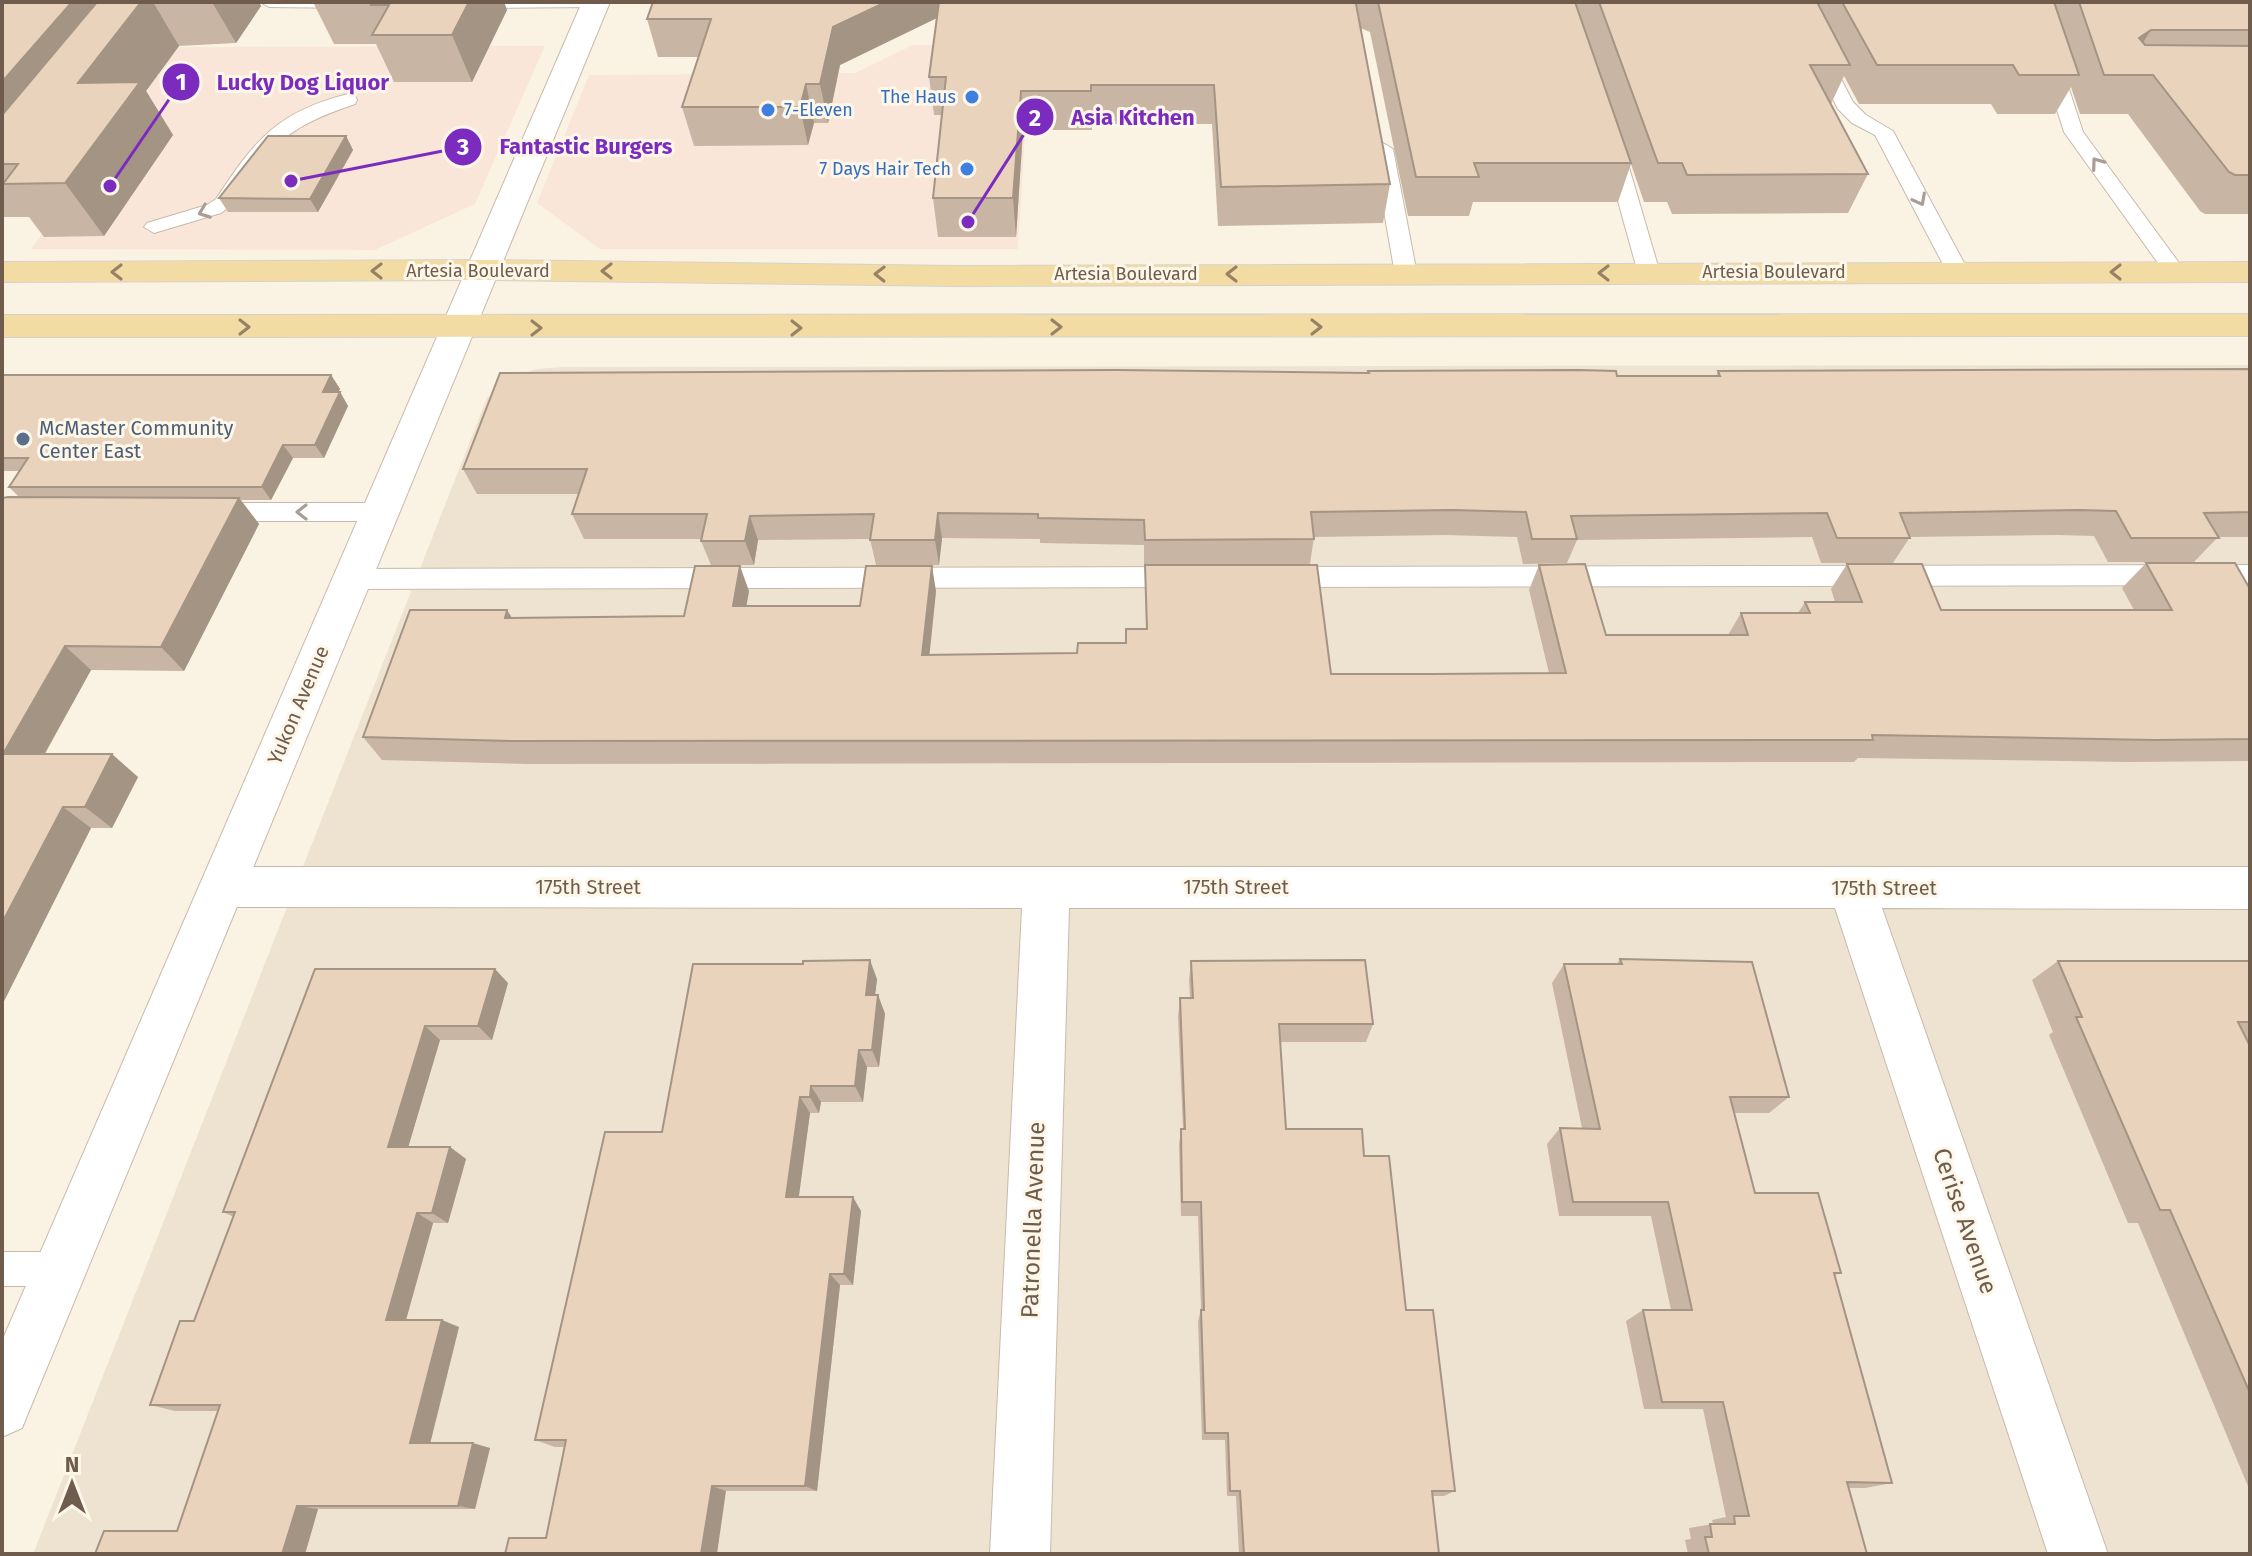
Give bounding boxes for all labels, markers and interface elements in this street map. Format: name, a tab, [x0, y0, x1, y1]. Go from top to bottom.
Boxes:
callout: Lucky Dog Liquor	[161, 59, 405, 105]
text: 1	[175, 68, 187, 96]
text: Lucky Dog Liquor	[217, 69, 389, 96]
place label: The Haus	[881, 86, 956, 108]
marker: The Haus	[963, 88, 981, 106]
callout: Asia Kitchen	[1015, 94, 1211, 140]
place label: 7-Eleven	[784, 99, 853, 121]
marker: 7-Eleven	[759, 101, 777, 119]
text: 2	[1029, 104, 1041, 132]
text: Asia Kitchen	[1070, 104, 1195, 131]
callout: Fantastic Burgers	[443, 124, 688, 170]
text: 3	[456, 133, 469, 161]
text: Fantastic Burgers	[500, 133, 673, 160]
place label: 7 Days Hair Tech	[819, 158, 951, 180]
one-way arrow	[2092, 158, 2106, 172]
marker: 7 Days Hair Tech	[958, 160, 976, 178]
one-way arrow	[1910, 192, 1925, 207]
one-way arrow	[198, 202, 212, 219]
street label: Artesia Boulevard	[406, 260, 550, 282]
street label: Artesia Boulevard	[1702, 261, 1846, 283]
one-way arrow	[370, 262, 383, 280]
one-way arrow	[600, 262, 613, 280]
one-way arrow	[110, 263, 123, 281]
street label: Artesia Boulevard	[1054, 263, 1198, 285]
one-way arrow	[2109, 263, 2122, 281]
one-way arrow	[1597, 264, 1610, 282]
one-way arrow	[873, 265, 886, 283]
one-way arrow	[1225, 265, 1238, 283]
one-way arrow	[238, 318, 251, 336]
one-way arrow	[1050, 318, 1063, 336]
one-way arrow	[1310, 318, 1323, 336]
one-way arrow	[530, 319, 543, 337]
one-way arrow	[790, 319, 803, 337]
place label: McMaster Community Center East	[39, 416, 233, 463]
marker: McMaster Community Center East	[14, 430, 32, 448]
one-way arrow	[295, 503, 308, 521]
street label: Yukon Avenue	[262, 642, 334, 768]
street label: 175th Street	[535, 875, 642, 899]
street label: 175th Street	[1183, 875, 1290, 899]
street label: 175th Street	[1831, 876, 1938, 900]
street label: Patronella Avenue	[1016, 1121, 1050, 1319]
street label: Cerise Avenue	[1927, 1144, 2003, 1298]
north arrow	[32, 1444, 112, 1524]
text: N	[65, 1451, 79, 1478]

